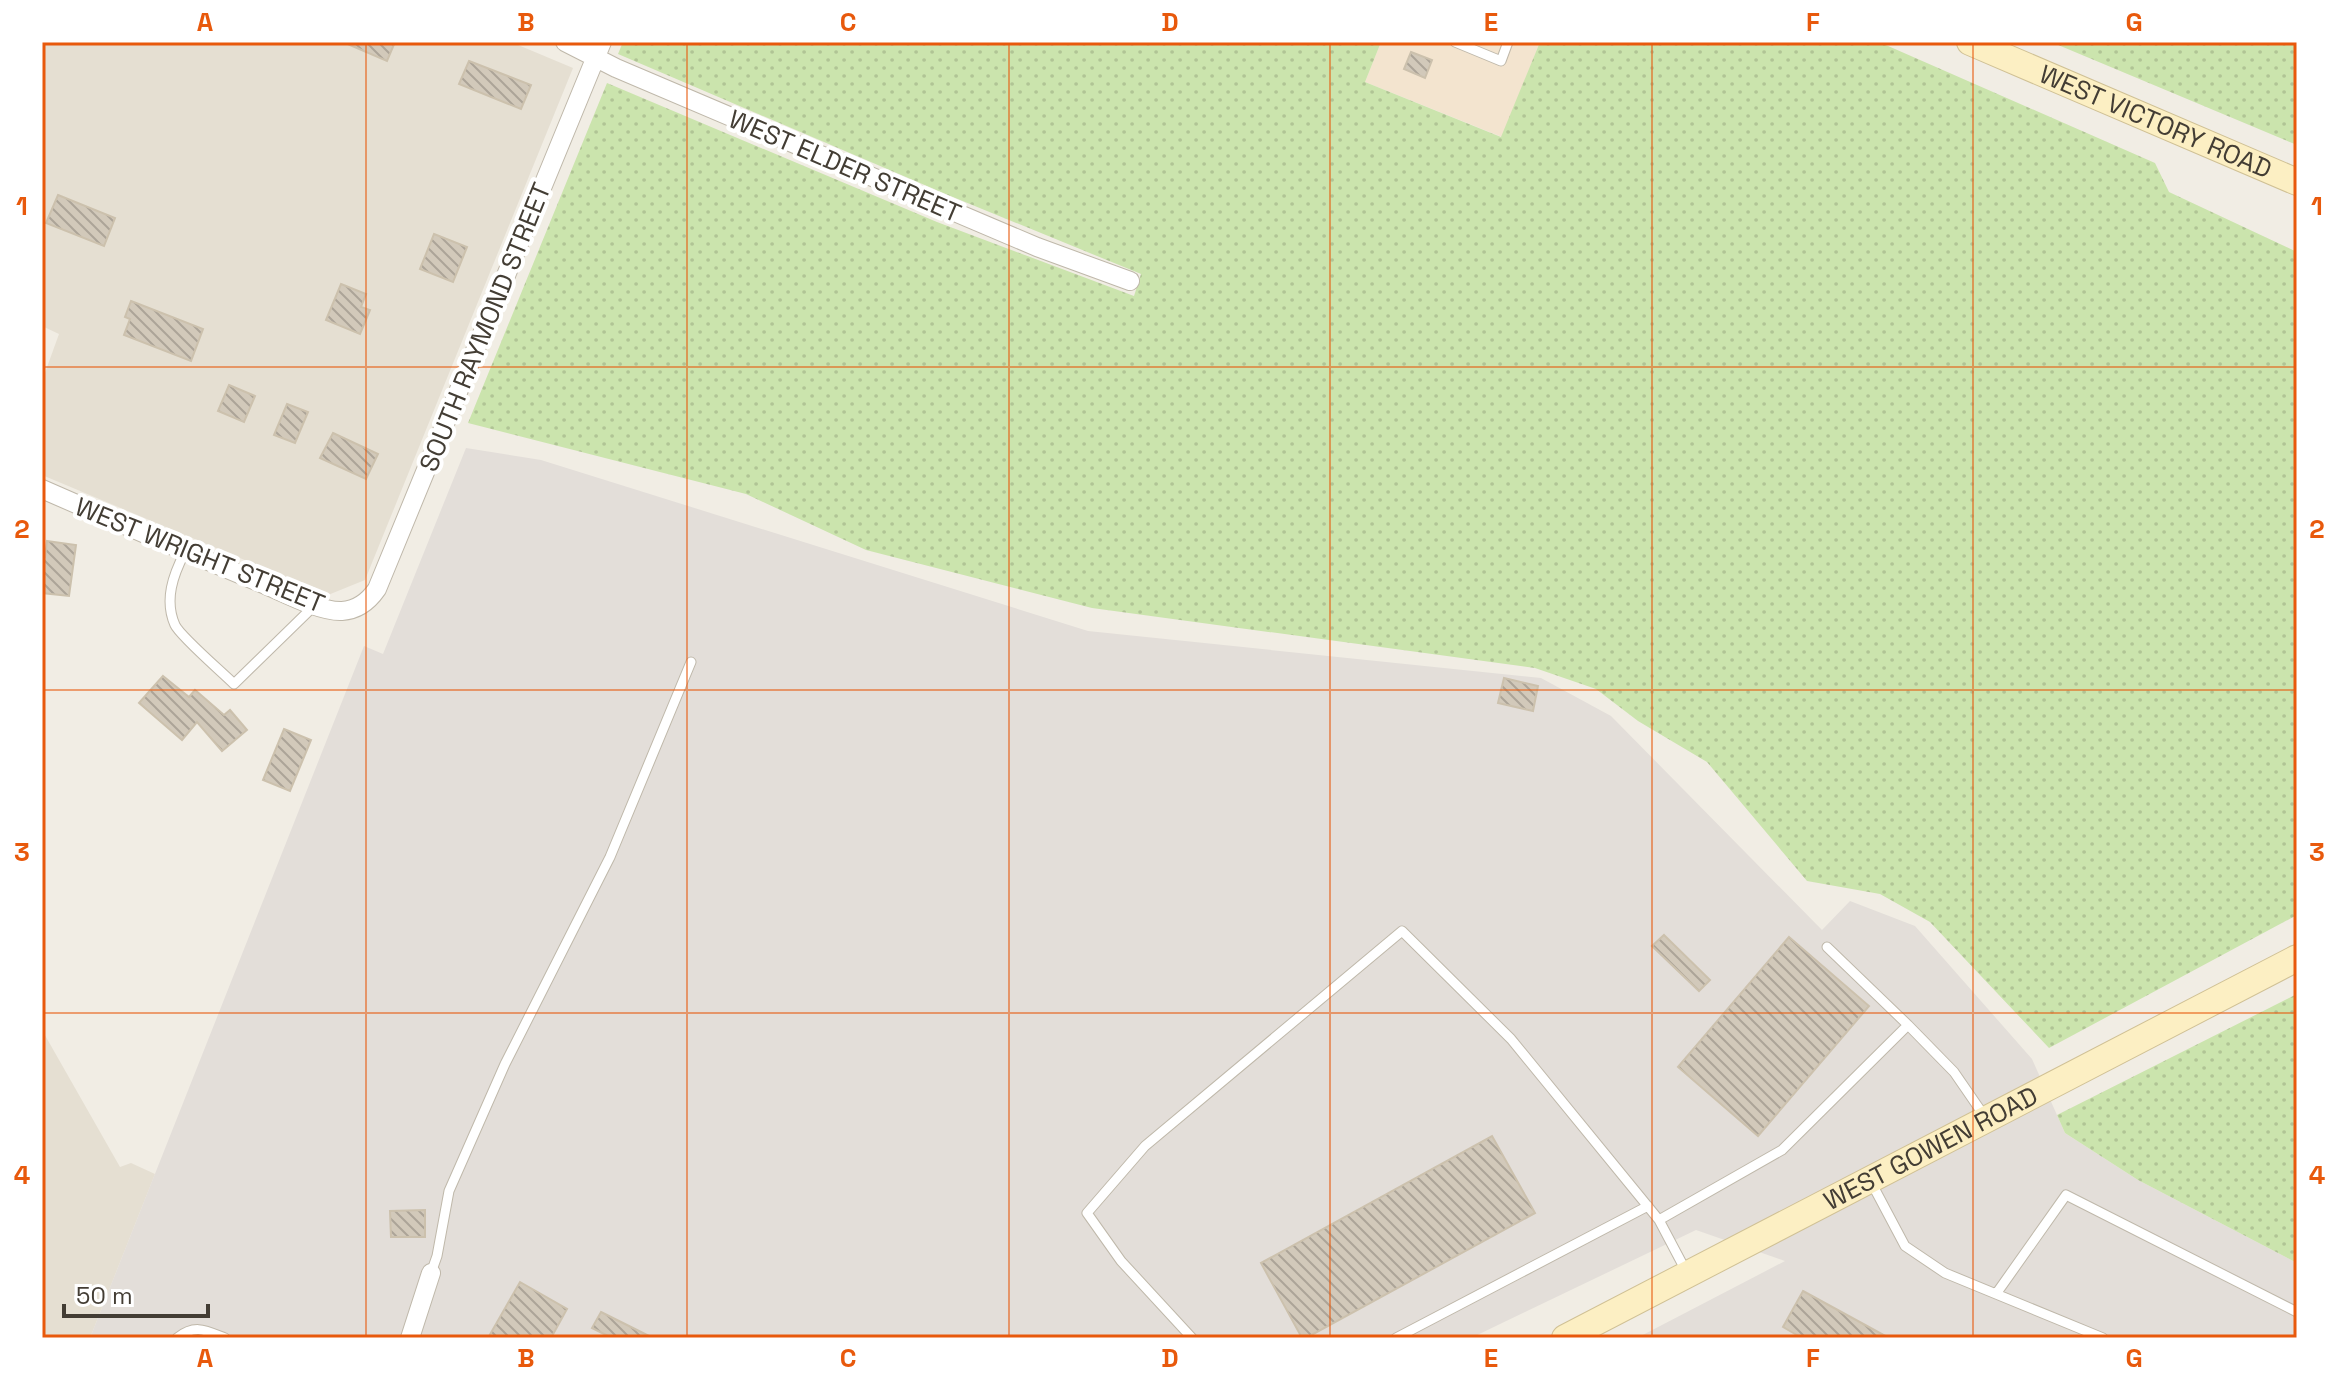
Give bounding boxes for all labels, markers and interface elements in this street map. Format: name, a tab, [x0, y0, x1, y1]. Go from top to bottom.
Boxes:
text: A	[197, 5, 214, 39]
text: B	[517, 5, 535, 39]
text: C	[840, 5, 856, 39]
text: D	[1161, 5, 1179, 39]
text: E	[1484, 5, 1498, 39]
text: F	[1806, 5, 1820, 39]
text: G	[2125, 5, 2143, 39]
street label: WEST VICTORY ROAD	[2034, 57, 2277, 186]
street label: WEST ELDER STREET	[724, 102, 966, 230]
street label: SOUTH RAYMOND STREET	[411, 177, 559, 477]
text: 1	[16, 189, 28, 223]
text: 1	[2311, 189, 2323, 223]
street label: WEST WRIGHT STREET	[70, 489, 330, 621]
text: 2	[14, 512, 30, 546]
text: 2	[2309, 512, 2325, 546]
text: 3	[14, 835, 30, 869]
text: 3	[2309, 835, 2325, 869]
street label: WEST GOWEN ROAD	[1818, 1079, 2044, 1218]
text: 4	[14, 1158, 30, 1192]
text: 4	[2309, 1158, 2325, 1192]
scale bar	[64, 1268, 208, 1318]
text: 50 m	[76, 1280, 133, 1311]
text: A	[197, 1341, 214, 1375]
text: B	[517, 1341, 535, 1375]
text: C	[840, 1341, 856, 1375]
text: D	[1161, 1341, 1179, 1375]
text: E	[1484, 1341, 1498, 1375]
text: F	[1806, 1341, 1820, 1375]
text: G	[2125, 1341, 2143, 1375]

